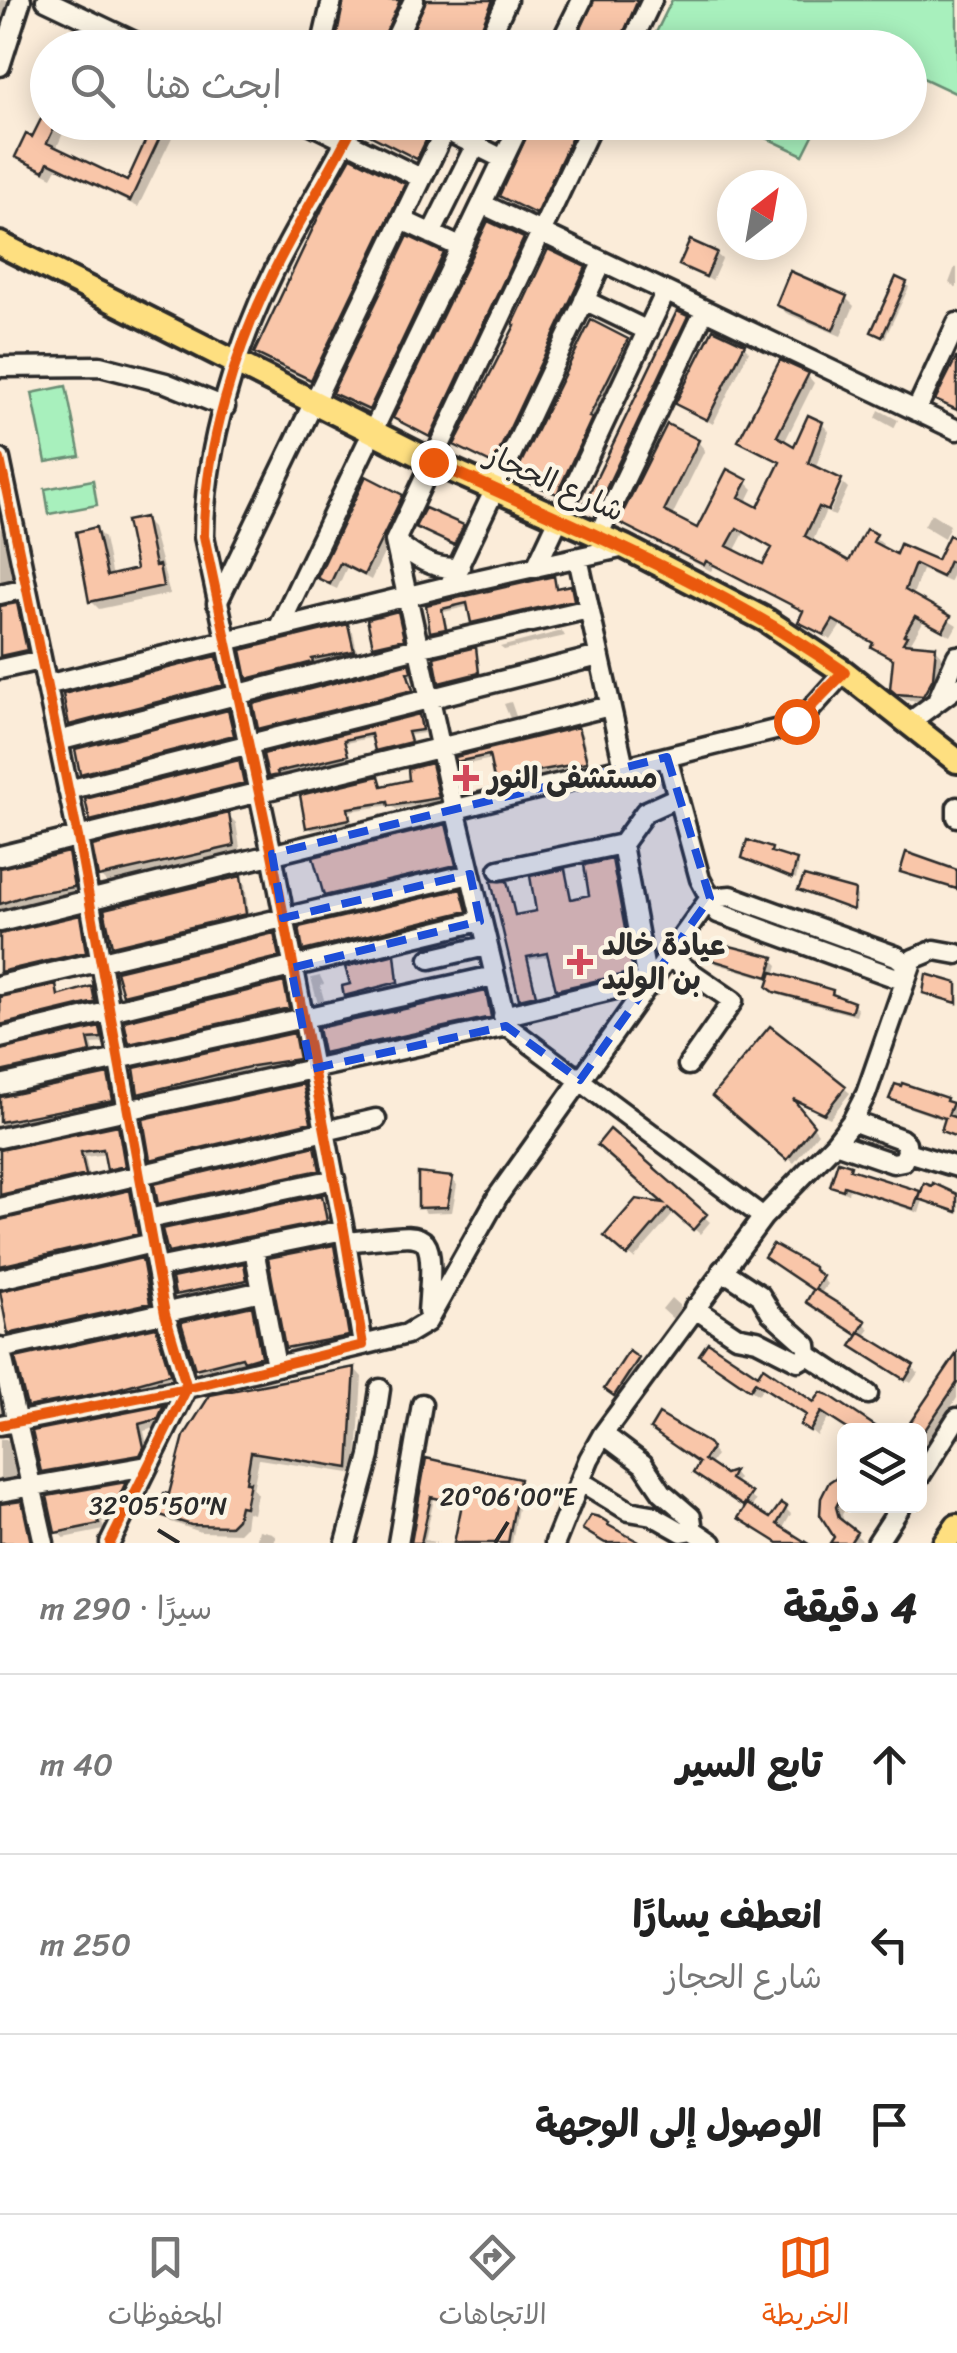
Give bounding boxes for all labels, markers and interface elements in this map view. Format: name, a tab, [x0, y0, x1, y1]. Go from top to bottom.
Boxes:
search box	[30, 30, 927, 140]
text: ابحث هنا	[145, 52, 282, 119]
icon: search	[65, 58, 120, 113]
north arrow	[717, 170, 807, 260]
street label: شارع الحجاز	[474, 427, 633, 538]
route end	[411, 440, 457, 486]
route start	[774, 699, 820, 745]
place label: مستشفى النور	[485, 751, 658, 805]
marker: مستشفى النور	[453, 765, 479, 791]
place label: عيادة خالد بن الوليد	[602, 918, 725, 1006]
marker: عيادة خالد بن الوليد	[567, 949, 593, 975]
map controls	[837, 1423, 927, 1513]
button: layers	[837, 1423, 927, 1513]
text: 20°06'00"E	[440, 1474, 578, 1519]
text: 32°05'50"N	[89, 1483, 228, 1528]
text: 4 دقيقة	[783, 1571, 917, 1645]
text: سيرًا · 290 m	[40, 1580, 212, 1637]
text: تابع السير	[677, 1731, 822, 1798]
text: 40 m	[40, 1736, 113, 1793]
icon: ahead	[862, 1737, 917, 1792]
text: انعطف يسارًا	[633, 1882, 822, 1949]
text: 250 m	[40, 1916, 131, 1973]
icon: left	[862, 1917, 917, 1972]
text: شارع الحجاز	[665, 1949, 822, 2006]
text: الوصول إلى الوجهة	[535, 2091, 822, 2158]
icon: arrive	[862, 2097, 917, 2152]
tab: المحفوظات	[108, 2230, 223, 2339]
tab: الاتجاهات	[438, 2230, 547, 2339]
tab: الخريطة	[762, 2230, 849, 2339]

